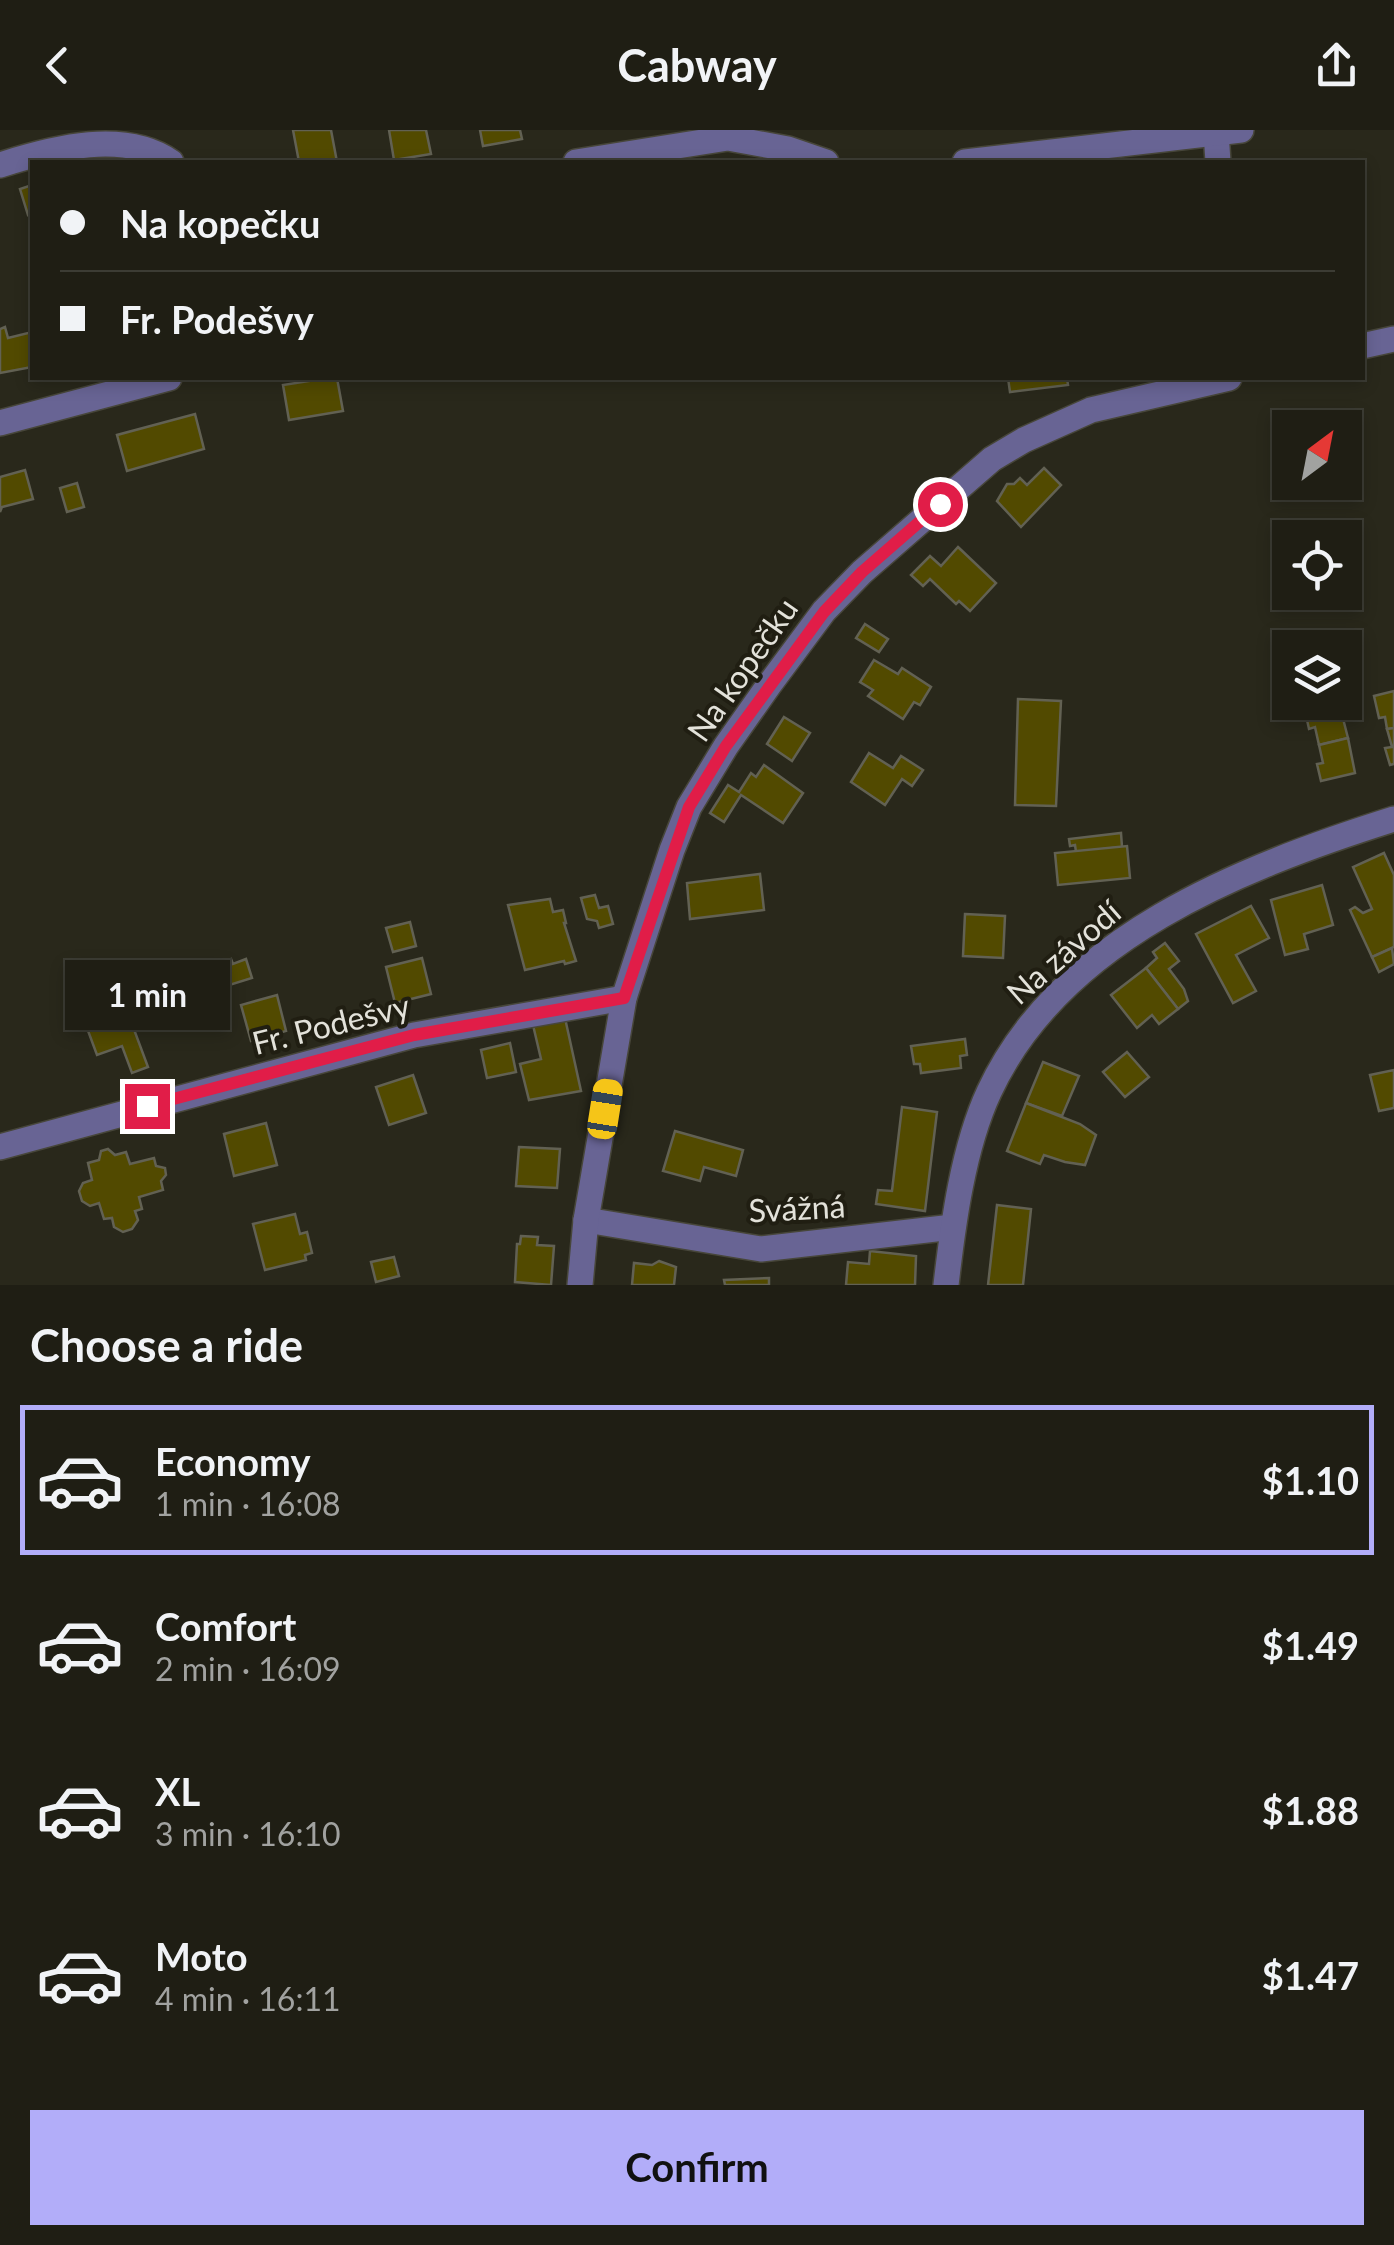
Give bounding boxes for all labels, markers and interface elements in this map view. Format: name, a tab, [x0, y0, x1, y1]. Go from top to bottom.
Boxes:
icon: back	[30, 38, 85, 93]
text: Cabway	[617, 38, 777, 92]
icon: share	[1309, 38, 1364, 93]
text: Na kopečku	[120, 200, 320, 246]
text: Fr. Podešvy	[120, 296, 314, 342]
north arrow	[1272, 410, 1362, 500]
map controls	[1272, 410, 1362, 720]
route start	[918, 482, 963, 527]
button: locate	[1272, 520, 1362, 610]
street label: Na kopečku	[678, 590, 805, 748]
button: layers	[1272, 630, 1362, 720]
street label: Na závodí	[998, 891, 1129, 1012]
callout: 1 min	[64, 961, 230, 1031]
text: 1 min	[108, 975, 187, 1014]
street label: Fr. Podešvy	[248, 985, 414, 1062]
car	[585, 1077, 625, 1141]
route end	[125, 1084, 170, 1129]
street label: Svážná	[748, 1185, 846, 1230]
text: Choose a ride	[30, 1318, 303, 1372]
icon: car	[35, 1435, 125, 1525]
text: Economy	[155, 1438, 310, 1484]
text: $1.10	[1262, 1457, 1359, 1503]
text: 1 min · 16:08	[155, 1484, 341, 1523]
icon: car	[35, 1600, 125, 1690]
text: Comfort	[155, 1603, 296, 1649]
text: $1.49	[1262, 1622, 1359, 1668]
text: 2 min · 16:09	[155, 1649, 341, 1688]
icon: car	[35, 1765, 125, 1855]
text: XL	[155, 1768, 200, 1814]
text: $1.88	[1262, 1787, 1359, 1833]
text: 3 min · 16:10	[155, 1814, 341, 1853]
icon: car	[35, 1930, 125, 2020]
text: Moto	[155, 1933, 248, 1979]
text: $1.47	[1262, 1952, 1359, 1998]
text: 4 min · 16:11	[155, 1979, 341, 2018]
button: Confirm	[30, 2110, 1364, 2225]

